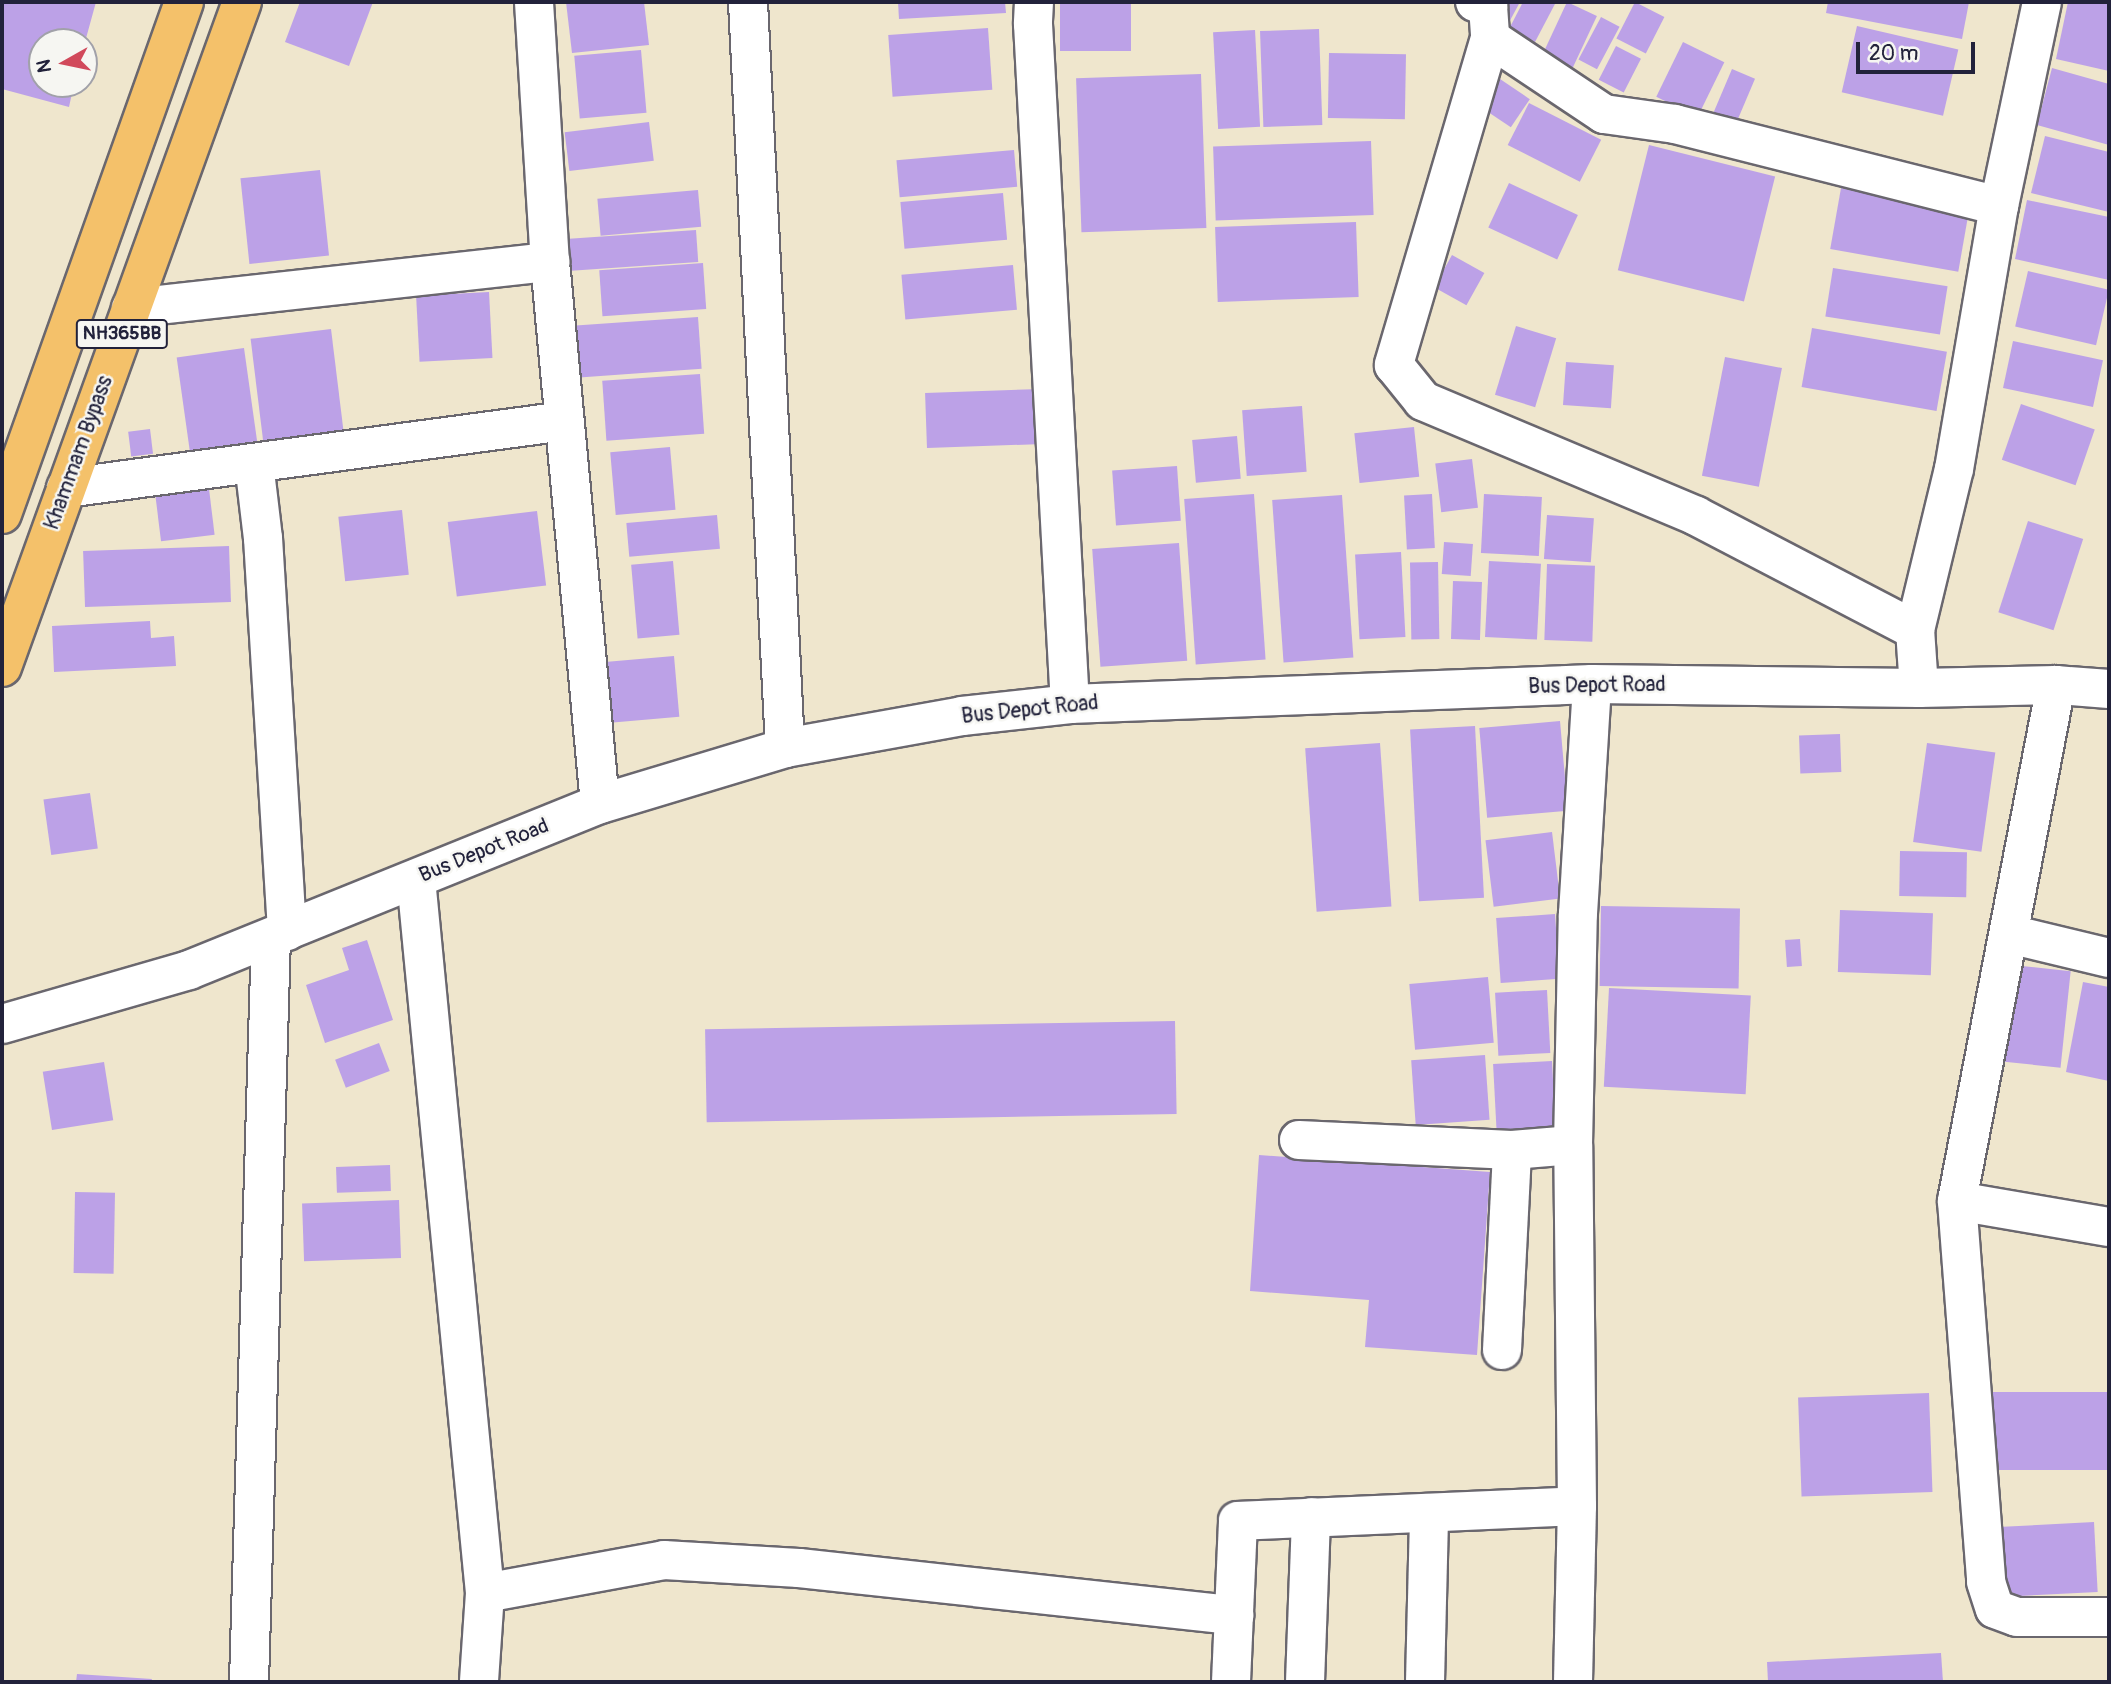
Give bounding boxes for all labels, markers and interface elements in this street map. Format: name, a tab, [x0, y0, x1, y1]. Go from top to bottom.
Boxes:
north arrow	[28, 28, 98, 98]
scale bar	[1859, 28, 1978, 72]
text: 20 m	[1869, 40, 1918, 67]
text: N	[31, 58, 57, 74]
road number: NH365BB	[75, 318, 169, 350]
street label: Khammam Bypass	[39, 373, 119, 533]
street label: Bus Depot Road	[1528, 672, 1666, 700]
street label: Bus Depot Road	[960, 690, 1100, 730]
street label: Bus Depot Road	[415, 814, 553, 888]

